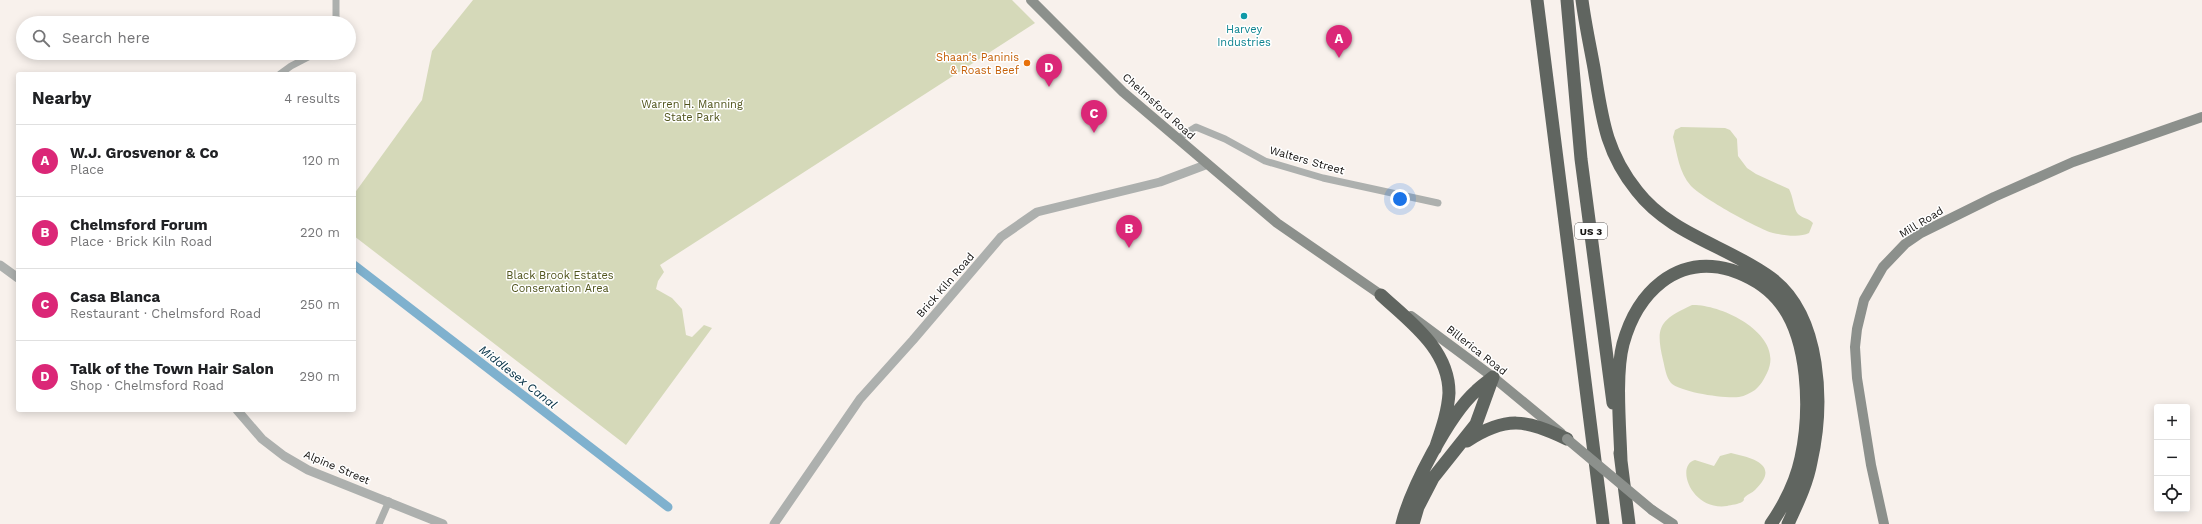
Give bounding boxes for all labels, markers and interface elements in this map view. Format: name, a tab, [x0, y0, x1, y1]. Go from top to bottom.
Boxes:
marker: Harvey Industries	[1239, 11, 1249, 21]
search box	[16, 16, 356, 60]
place label: Harvey Industries	[1217, 23, 1271, 49]
pin: A	[1326, 25, 1352, 58]
icon: search	[30, 27, 52, 49]
text: Search here	[62, 29, 150, 47]
place label: Shaan's Paninis & Roast Beef	[936, 51, 1020, 77]
pin: D	[1036, 54, 1062, 87]
marker: Shaan's Paninis & Roast Beef	[1022, 58, 1032, 68]
street label: Chelmsford Road	[1120, 70, 1198, 142]
text: Nearby	[32, 88, 91, 108]
text: 4 results	[284, 91, 340, 106]
park label: Warren H. Manning State Park	[641, 98, 743, 124]
pin: C	[1081, 100, 1107, 133]
text: W.J. Grosvenor & Co	[70, 144, 219, 162]
street label: Walters Street	[1268, 144, 1346, 177]
text: A	[41, 153, 49, 168]
text: 120 m	[302, 153, 340, 168]
text: Place	[70, 162, 104, 177]
your location	[1390, 189, 1410, 209]
street label: Mill Road	[1897, 204, 1946, 241]
pin: B	[1116, 215, 1142, 248]
text: Chelmsford Forum	[70, 216, 208, 234]
road number: US 3	[1575, 223, 1607, 239]
text: B	[41, 225, 49, 240]
text: 220 m	[300, 225, 340, 240]
text: Place · Brick Kiln Road	[70, 234, 212, 249]
street label: Brick Kiln Road	[914, 250, 977, 320]
park label: Black Brook Estates Conservation Area	[506, 269, 614, 295]
text: Casa Blanca	[70, 288, 160, 306]
text: C	[41, 297, 49, 312]
text: 250 m	[300, 297, 340, 312]
text: Restaurant · Chelmsford Road	[70, 306, 261, 321]
street label: Billerica Road	[1444, 323, 1510, 378]
water label: Middlesex Canal	[476, 342, 560, 412]
text: Talk of the Town Hair Salon	[70, 360, 274, 378]
text: D	[40, 369, 50, 384]
text: 290 m	[299, 369, 340, 384]
text: Shop · Chelmsford Road	[70, 378, 224, 393]
map controls	[2154, 404, 2190, 512]
button: +	[2154, 404, 2190, 440]
button: −	[2154, 440, 2190, 476]
street label: Alpine Street	[302, 448, 372, 487]
button: locate	[2154, 476, 2190, 512]

